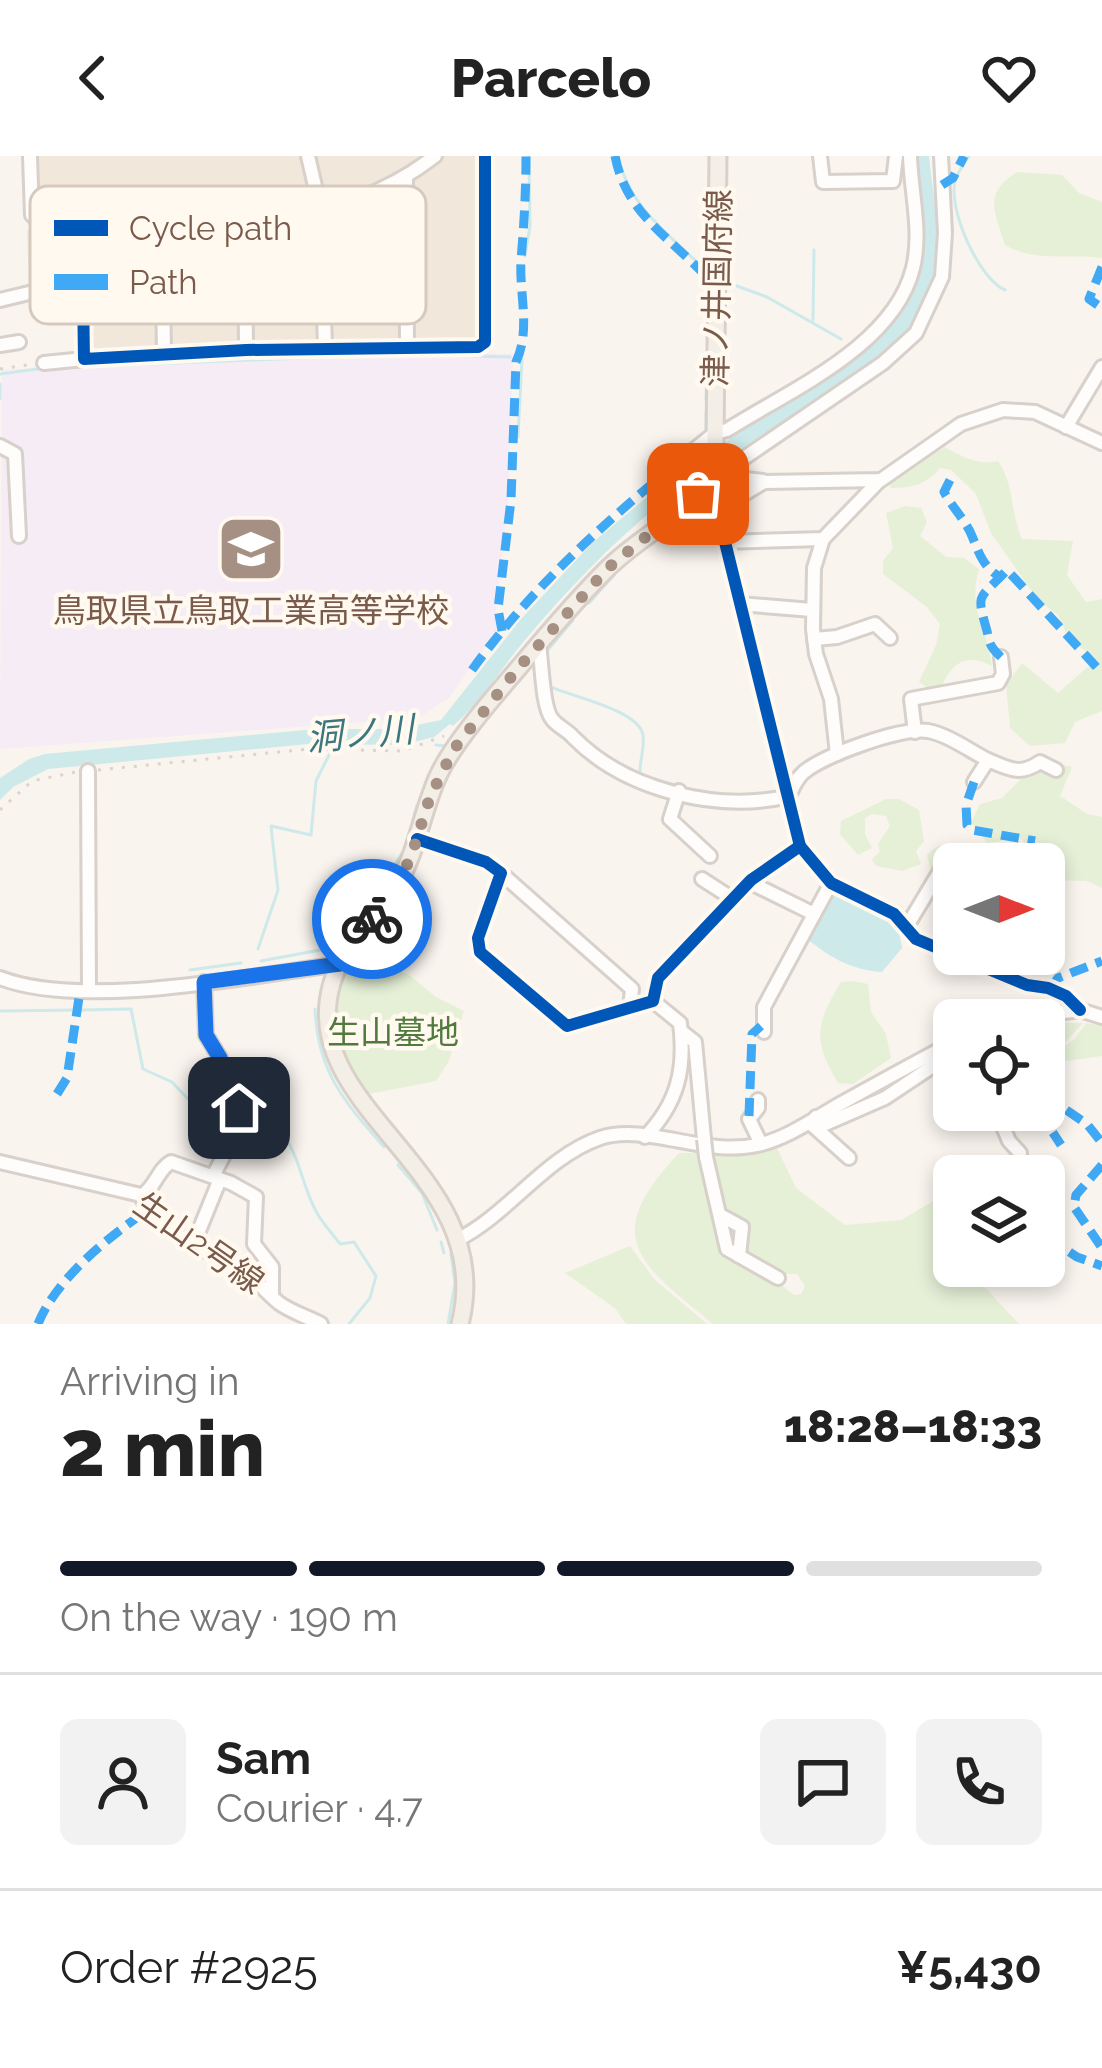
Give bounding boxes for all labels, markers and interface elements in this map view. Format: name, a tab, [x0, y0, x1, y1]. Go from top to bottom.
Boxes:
icon: back	[60, 45, 126, 111]
icon: heart	[976, 45, 1042, 111]
text: Parcelo	[451, 46, 651, 110]
legend	[30, 186, 426, 324]
street label: 津ノ井国府線	[696, 189, 738, 387]
text: Cycle path	[129, 209, 292, 248]
text: Path	[129, 263, 198, 302]
pin	[647, 443, 749, 545]
icon: bag	[665, 461, 731, 527]
school or university icon: 鳥取県立鳥取工業高等学校	[216, 514, 286, 584]
place label: 鳥取県立鳥取工業高等学校	[53, 591, 449, 630]
water label: 洞ノ川	[304, 707, 420, 759]
north arrow	[933, 843, 1065, 975]
map controls	[933, 843, 1065, 1287]
courier	[312, 859, 432, 979]
icon: bike	[339, 886, 405, 952]
button: locate	[933, 999, 1065, 1131]
park label: 生山墓地	[327, 1013, 459, 1052]
pin	[188, 1057, 290, 1159]
icon: home	[206, 1075, 272, 1141]
button: layers	[933, 1155, 1065, 1287]
street label: 生山2号線	[127, 1184, 271, 1302]
text: Arriving in	[60, 1358, 240, 1404]
text: 18:28–18:33	[784, 1400, 1042, 1453]
text: 2 min	[60, 1403, 265, 1494]
text: On the way · 190 m	[60, 1594, 398, 1640]
button: person	[60, 1719, 186, 1845]
button: chat	[760, 1719, 886, 1845]
button: phone	[916, 1719, 1042, 1845]
text: Sam	[216, 1732, 311, 1785]
text: Courier · 4.7	[216, 1785, 423, 1831]
text: Order #2925	[60, 1941, 318, 1994]
text: ¥5,430	[896, 1941, 1042, 1994]

